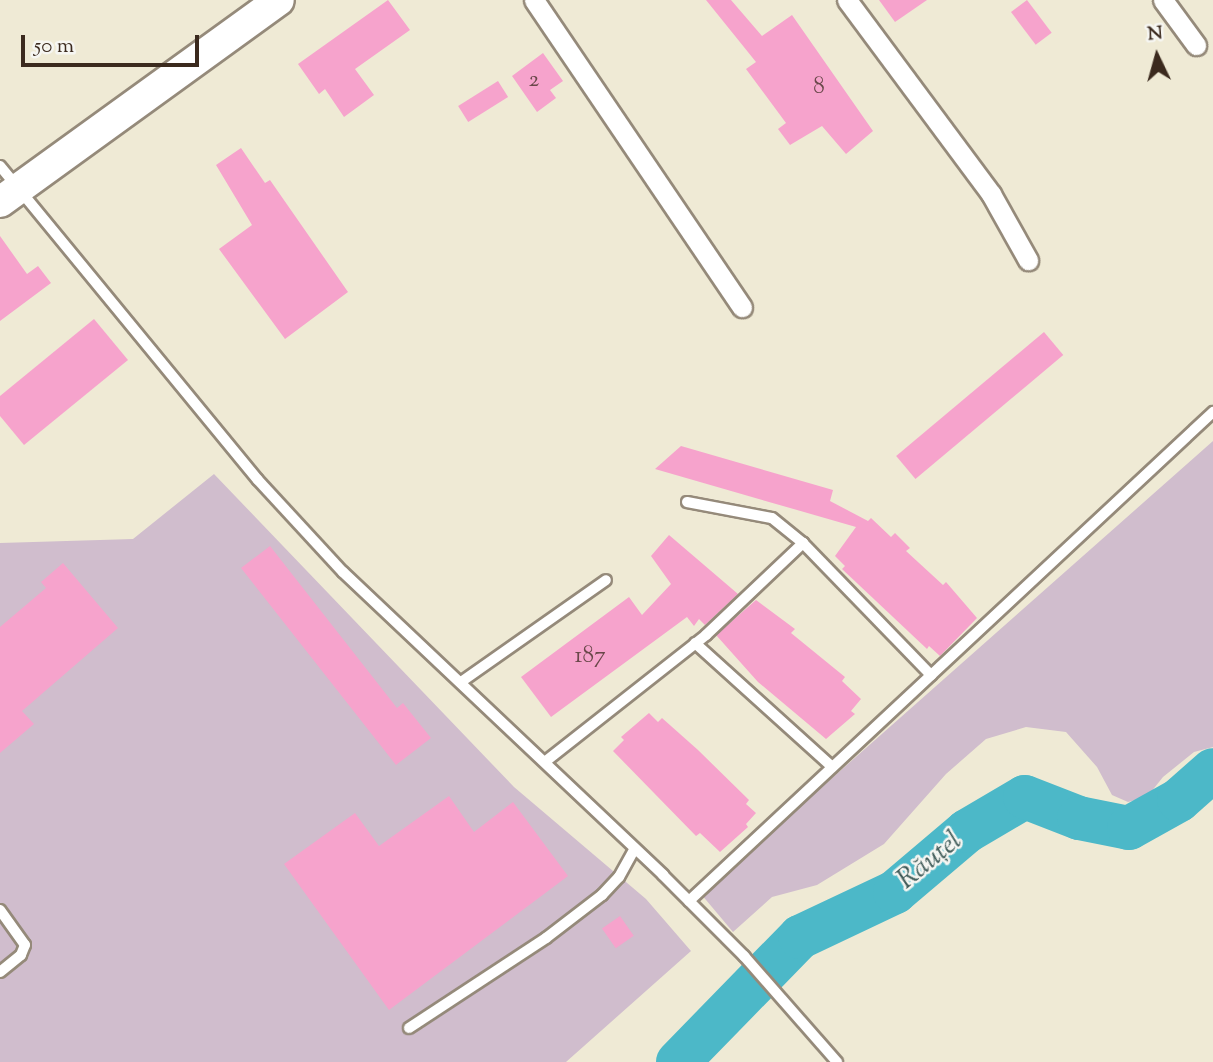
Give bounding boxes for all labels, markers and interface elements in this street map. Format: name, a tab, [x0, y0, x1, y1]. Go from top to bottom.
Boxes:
text: N	[1146, 20, 1164, 49]
scale bar	[24, 21, 203, 65]
north arrow	[1122, 21, 1192, 91]
text: 50 m	[34, 32, 74, 62]
house number: 2	[529, 67, 539, 95]
house number: 8	[813, 74, 825, 102]
house number: 187	[575, 643, 605, 671]
water label: Răuțel	[891, 825, 969, 897]

